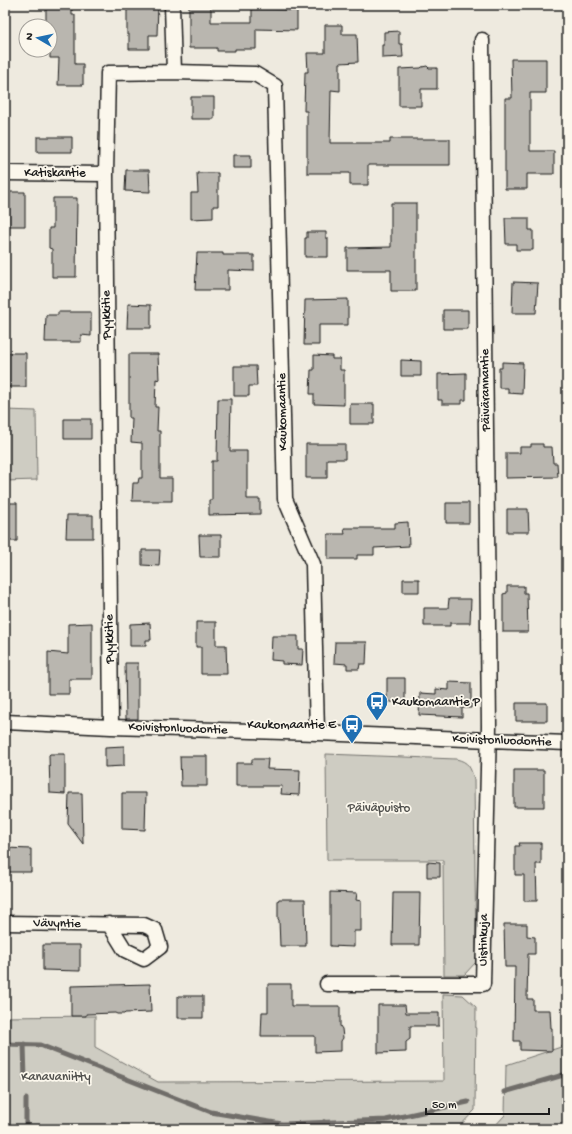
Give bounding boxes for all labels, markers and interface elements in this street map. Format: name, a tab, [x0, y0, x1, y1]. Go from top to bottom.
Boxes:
north arrow	[18, 18, 58, 58]
text: N	[24, 32, 37, 41]
street label: Katiskantie	[24, 166, 86, 181]
street label: Pyykkitie	[99, 290, 115, 341]
street label: Päivärannantie	[478, 348, 494, 432]
street label: Kaukomaantie	[275, 373, 291, 451]
street label: Pyykkitie	[102, 614, 118, 665]
bus stop icon: Kaukomaantie P	[364, 689, 390, 722]
place label: Kaukomaantie P	[392, 695, 481, 710]
bus stop icon: Kaukomaantie E	[339, 712, 365, 745]
place label: Kaukomaantie E	[247, 718, 337, 733]
street label: Koivistonluodontie	[128, 720, 228, 738]
street label: Koivistonluodontie	[452, 732, 552, 750]
park label: Päiväpuisto	[347, 801, 410, 816]
street label: Uistinkuja	[476, 913, 492, 966]
street label: Vävyntie	[32, 916, 81, 932]
park label: Kanavaniitty	[21, 1070, 91, 1085]
scale bar	[426, 1090, 549, 1116]
text: 50 m	[432, 1099, 457, 1113]

